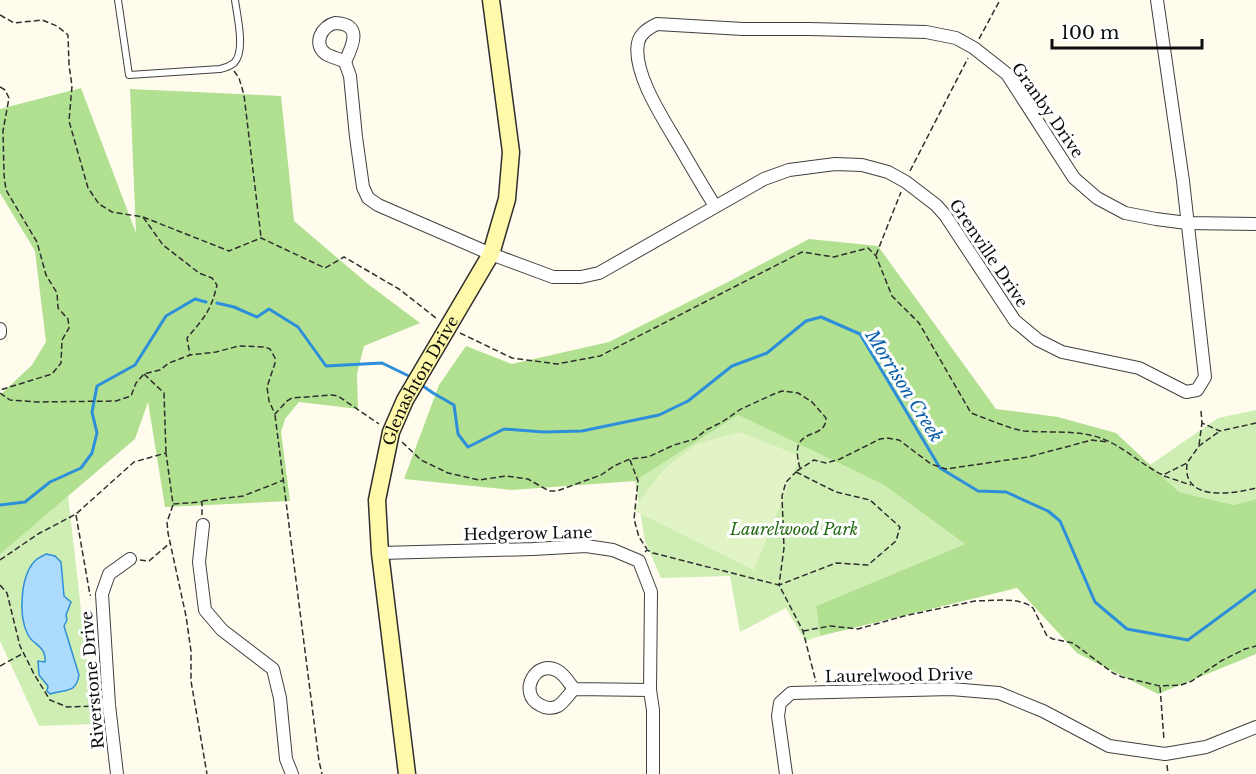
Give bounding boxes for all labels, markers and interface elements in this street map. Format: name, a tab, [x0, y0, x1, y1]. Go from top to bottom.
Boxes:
scale bar	[1052, 12, 1202, 50]
text: 100 m	[1061, 22, 1119, 44]
street label: Granby Drive	[1008, 59, 1088, 161]
street label: Grenville Drive	[945, 195, 1033, 311]
street label: Glenashton Drive	[379, 312, 462, 447]
water label: Morrison Creek	[860, 325, 947, 446]
park label: Laurelwood Park	[729, 519, 858, 539]
street label: Hedgerow Lane	[463, 522, 593, 544]
street label: Riverstone Drive	[76, 610, 108, 750]
street label: Laurelwood Drive	[825, 664, 973, 686]

